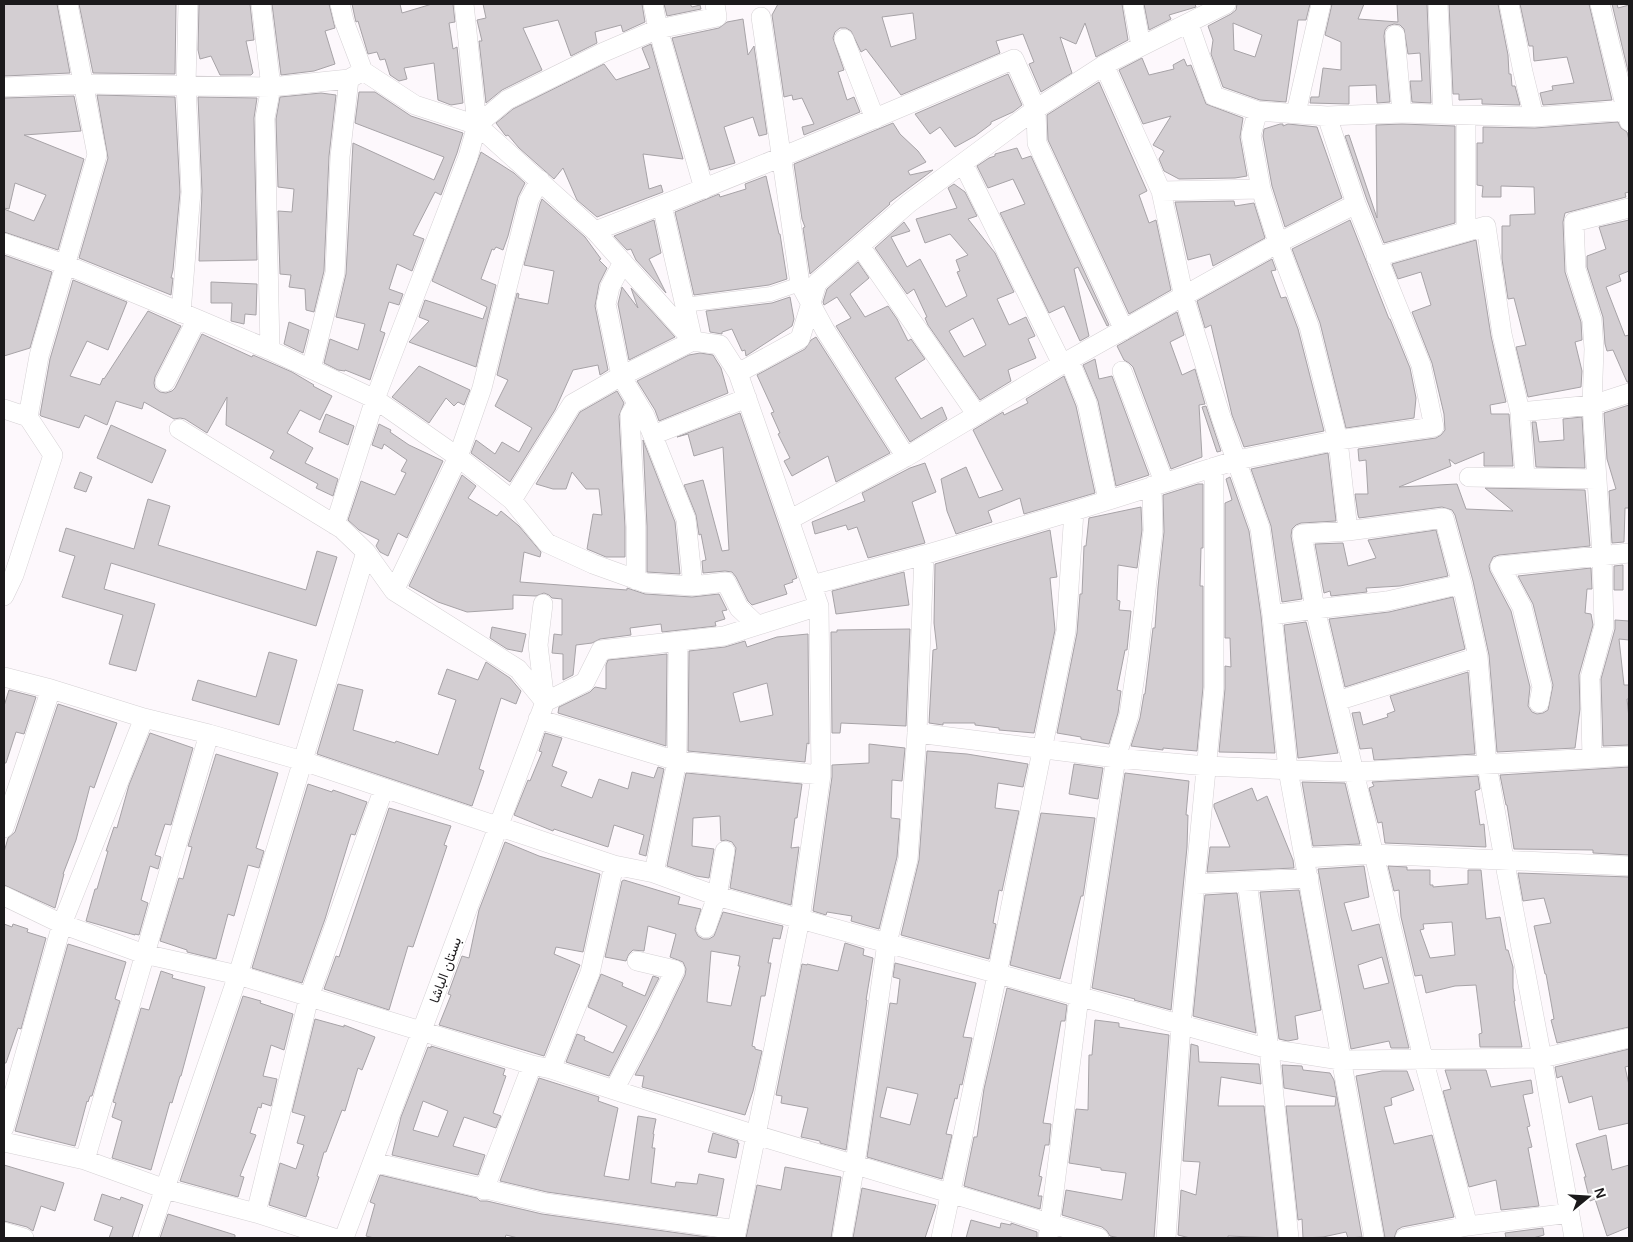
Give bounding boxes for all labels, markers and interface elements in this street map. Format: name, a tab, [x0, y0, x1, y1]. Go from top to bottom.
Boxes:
street label: بستان الباشا	[426, 935, 465, 1005]
north arrow	[1563, 1172, 1613, 1222]
text: N	[1591, 1186, 1610, 1200]

